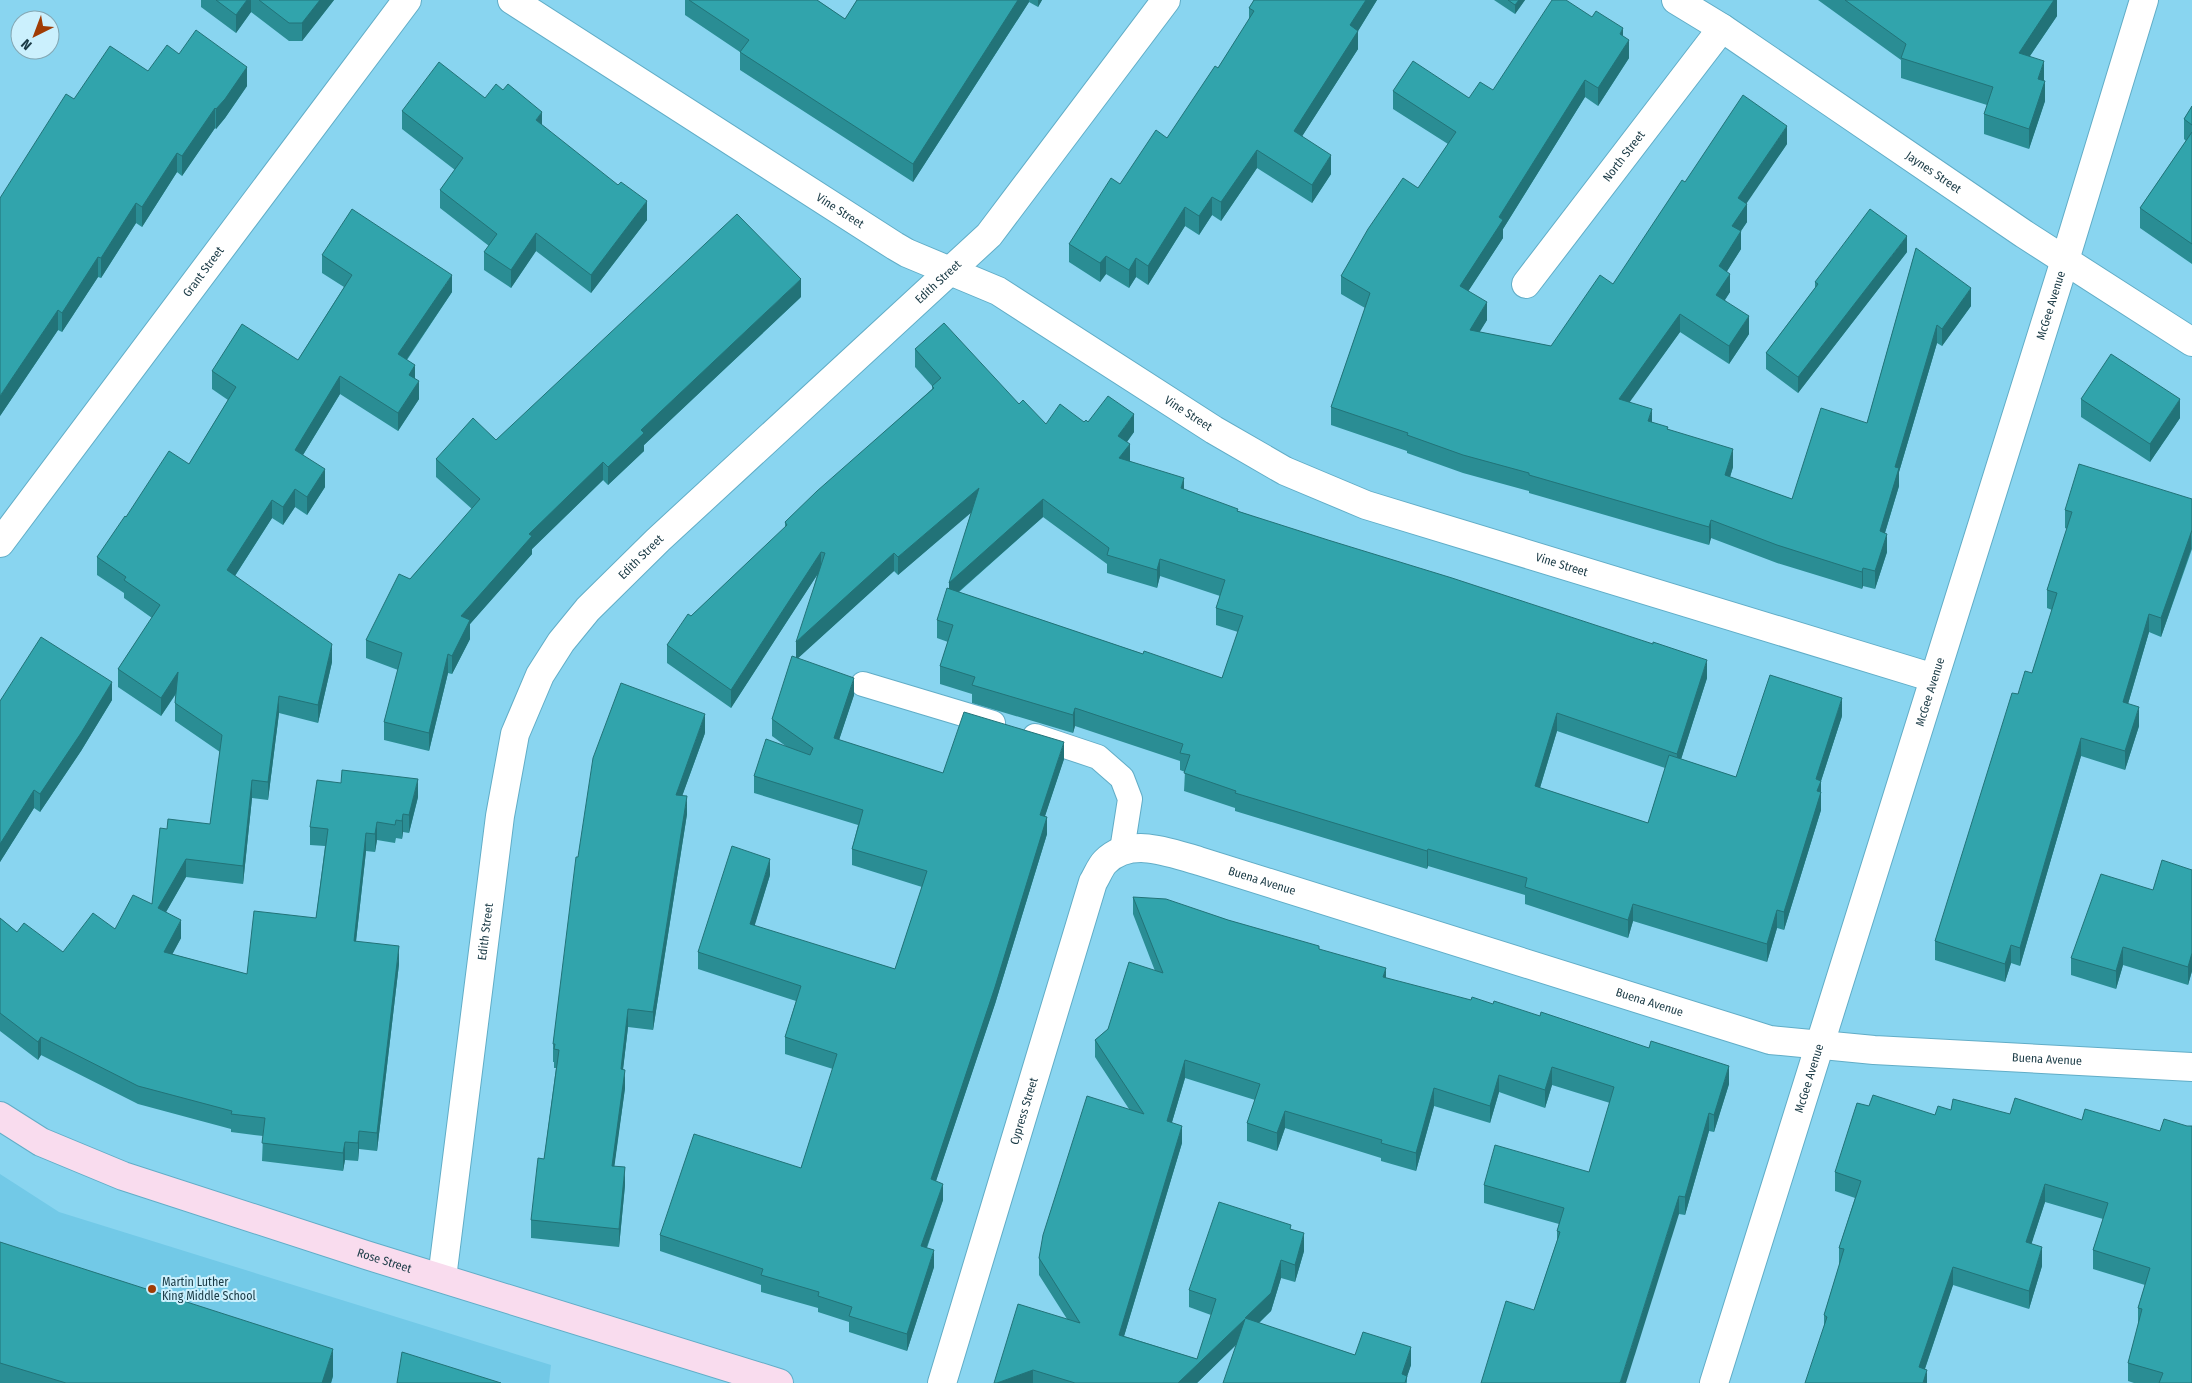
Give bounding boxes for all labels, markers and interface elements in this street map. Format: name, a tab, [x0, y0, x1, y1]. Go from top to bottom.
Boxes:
north arrow	[10, 10, 60, 60]
text: N	[18, 35, 35, 53]
street label: North Street	[1600, 128, 1648, 184]
street label: Jaynes Street	[1903, 148, 1964, 196]
street label: Vine Street	[814, 190, 867, 231]
street label: Grant Street	[180, 244, 227, 300]
street label: Edith Street	[912, 257, 964, 307]
street label: McGee Avenue	[2033, 269, 2068, 342]
street label: Vine Street	[1162, 393, 1215, 434]
street label: Edith Street	[615, 532, 666, 582]
street label: Vine Street	[1534, 550, 1590, 579]
street label: McGee Avenue	[1913, 656, 1947, 728]
street label: Buena Avenue	[1227, 864, 1298, 898]
street label: Edith Street	[475, 902, 496, 961]
street label: Buena Avenue	[1614, 985, 1685, 1019]
street label: McGee Avenue	[1792, 1042, 1827, 1115]
street label: Buena Avenue	[2012, 1050, 2082, 1068]
street label: Cypress Street	[1007, 1076, 1041, 1146]
street label: Rose Street	[355, 1246, 413, 1276]
place label: Martin Luther King Middle School	[162, 1275, 256, 1303]
marker: Martin Luther King Middle School	[146, 1283, 158, 1295]

